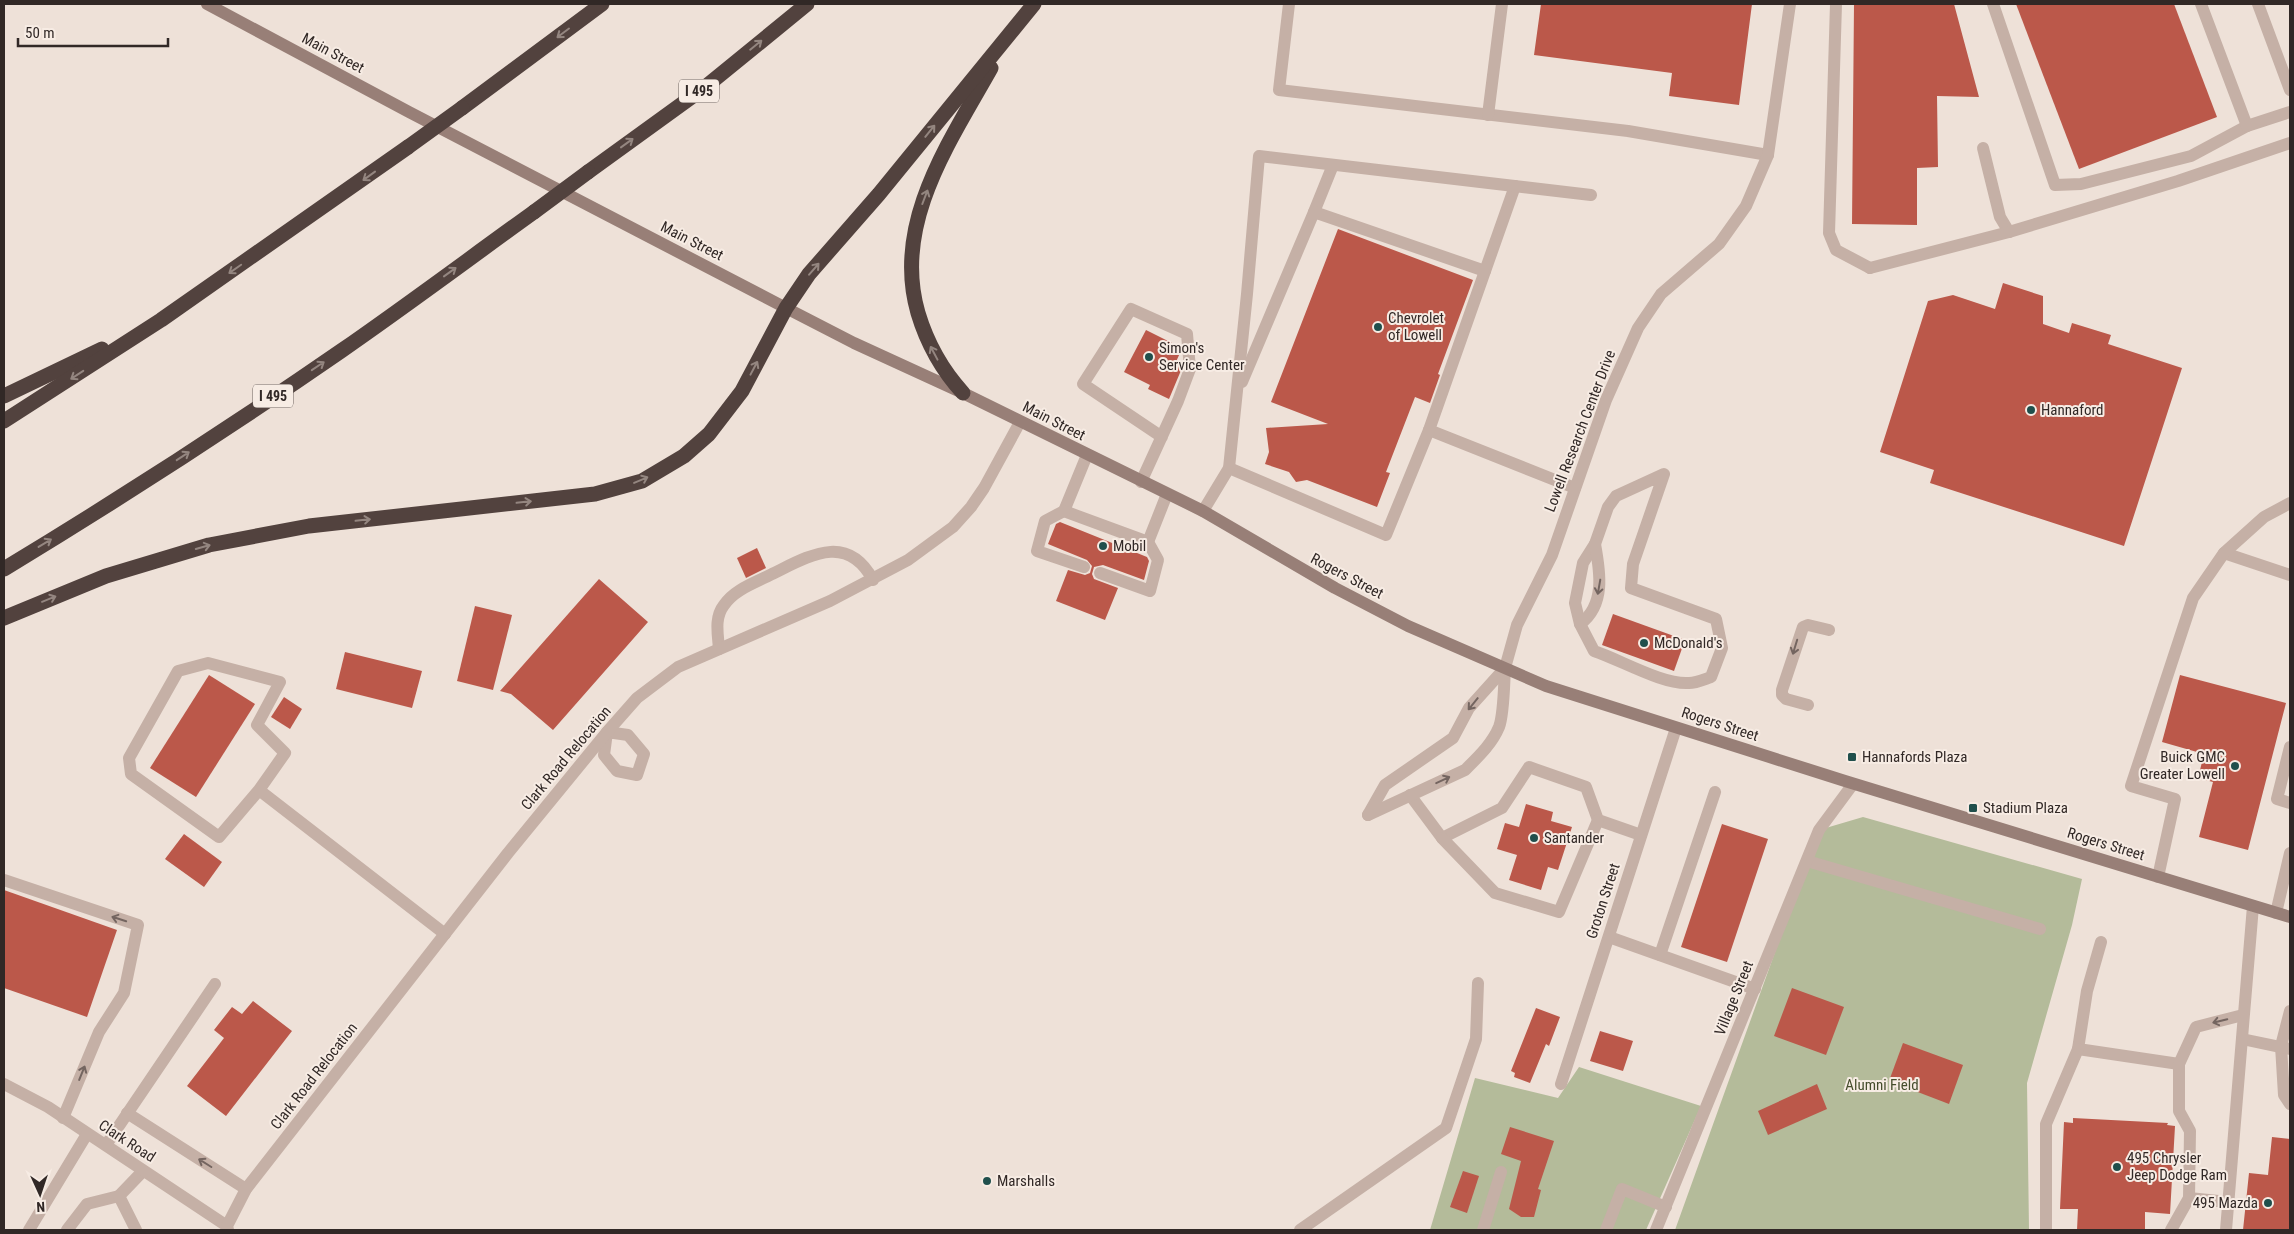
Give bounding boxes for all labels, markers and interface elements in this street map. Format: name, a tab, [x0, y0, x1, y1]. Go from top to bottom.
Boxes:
scale bar	[18, 15, 168, 47]
text: 50 m	[25, 24, 55, 42]
one-way arrow	[556, 28, 570, 38]
street label: Main Street	[299, 29, 367, 77]
one-way arrow	[750, 39, 763, 50]
road number: I 495	[679, 80, 719, 102]
one-way arrow	[925, 125, 936, 138]
one-way arrow	[620, 138, 634, 148]
one-way arrow	[362, 171, 376, 181]
one-way arrow	[921, 190, 930, 205]
street label: Main Street	[658, 218, 726, 264]
one-way arrow	[808, 262, 820, 275]
one-way arrow	[229, 264, 243, 274]
one-way arrow	[443, 267, 457, 277]
place label: Chevrolet of Lowell	[1388, 309, 1444, 344]
marker: Chevrolet of Lowell	[1372, 321, 1384, 333]
place label: Simon's Service Center	[1159, 339, 1245, 374]
one-way arrow	[929, 347, 939, 361]
street label: Lowell Research Center Drive	[1541, 347, 1619, 515]
marker: Simon's Service Center	[1143, 351, 1155, 363]
one-way arrow	[311, 361, 325, 371]
one-way arrow	[750, 361, 759, 376]
one-way arrow	[70, 371, 84, 381]
road number: I 495	[253, 384, 293, 408]
street label: Main Street	[1020, 398, 1088, 444]
place label: Hannaford	[2041, 401, 2103, 419]
marker: Hannaford	[2025, 404, 2037, 416]
one-way arrow	[175, 451, 189, 461]
one-way arrow	[633, 474, 648, 484]
one-way arrow	[516, 497, 532, 507]
one-way arrow	[354, 515, 370, 525]
place label: Mobil	[1113, 537, 1146, 555]
one-way arrow	[38, 538, 52, 548]
marker: Mobil	[1097, 540, 1109, 552]
one-way arrow	[194, 542, 210, 552]
street label: Rogers Street	[1307, 549, 1387, 603]
one-way arrow	[1593, 578, 1603, 594]
one-way arrow	[41, 594, 56, 604]
place label: McDonald's	[1654, 634, 1723, 652]
marker: McDonald's	[1638, 637, 1650, 649]
one-way arrow	[1790, 638, 1800, 654]
one-way arrow	[1467, 698, 1478, 711]
street label: Clark Road Relocation	[517, 702, 615, 814]
street label: Rogers Street	[1679, 703, 1761, 745]
place label: Hannafords Plaza	[1862, 748, 1967, 766]
place label: Buick GMC Greater Lowell	[2140, 748, 2225, 783]
marker: Hannafords Plaza	[1846, 751, 1858, 763]
marker: Buick GMC Greater Lowell	[2229, 760, 2241, 772]
one-way arrow	[1435, 774, 1450, 784]
place label: Stadium Plaza	[1983, 799, 2068, 817]
marker: Stadium Plaza	[1967, 802, 1979, 814]
street label: Rogers Street	[2065, 824, 2147, 864]
place label: Santander	[1544, 829, 1605, 847]
marker: Santander	[1528, 832, 1540, 844]
street label: Groton Street	[1582, 861, 1624, 941]
one-way arrow	[111, 913, 127, 923]
street label: Village Street	[1711, 958, 1757, 1038]
one-way arrow	[2212, 1017, 2228, 1027]
street label: Clark Road Relocation	[267, 1019, 361, 1133]
one-way arrow	[77, 1066, 87, 1081]
park label: Alumni Field	[1845, 1076, 1919, 1094]
street label: Clark Road	[95, 1116, 159, 1166]
place label: 495 Chrysler Jeep Dodge Ram	[2127, 1149, 2227, 1184]
one-way arrow	[198, 1158, 212, 1168]
marker: 495 Chrysler Jeep Dodge Ram	[2111, 1161, 2123, 1173]
north arrow	[15, 1169, 65, 1219]
place label: Marshalls	[997, 1172, 1055, 1190]
marker: Marshalls	[981, 1175, 993, 1187]
place label: 495 Mazda	[2193, 1194, 2258, 1212]
marker: 495 Mazda	[2262, 1197, 2274, 1209]
text: N	[36, 1199, 45, 1215]

